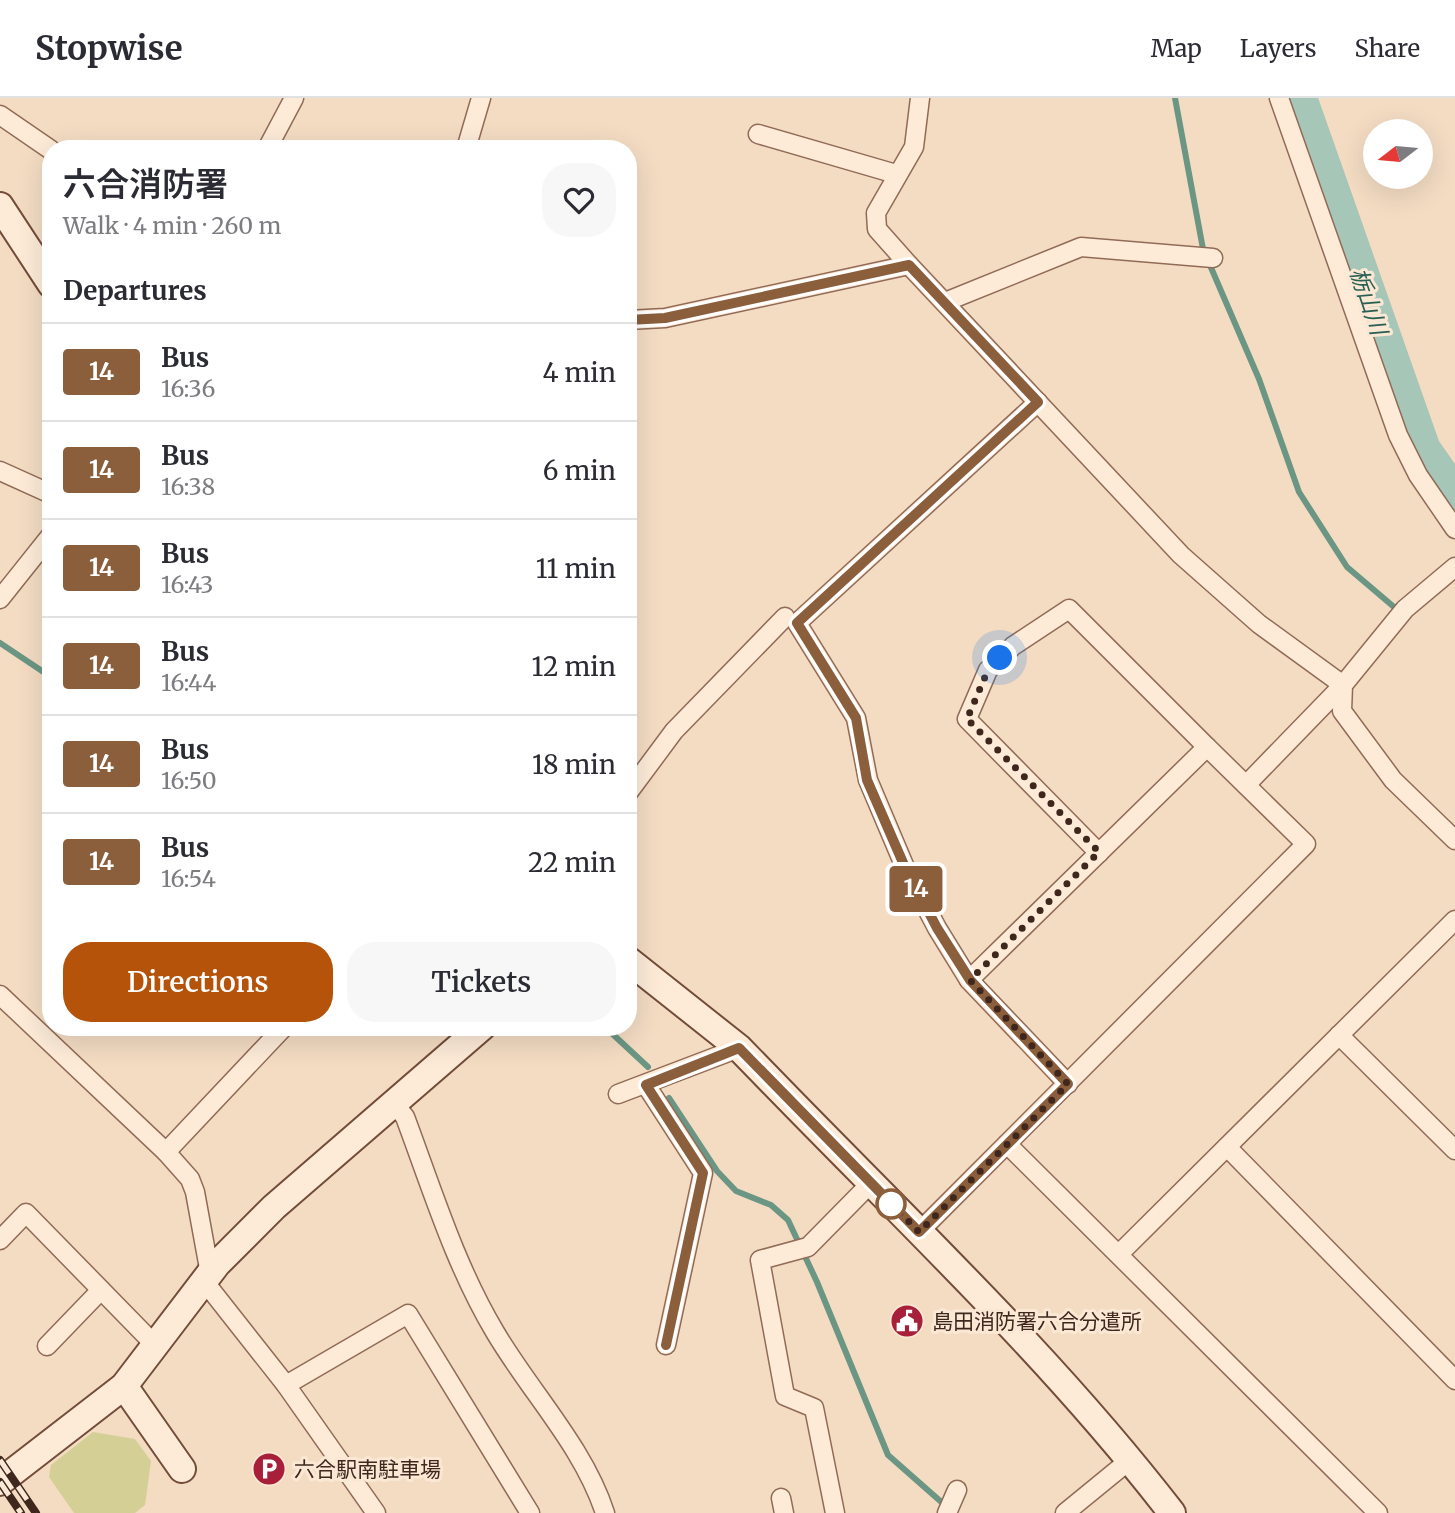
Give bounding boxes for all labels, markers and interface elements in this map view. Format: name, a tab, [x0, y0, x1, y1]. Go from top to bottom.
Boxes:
text: Stopwise	[35, 28, 183, 69]
text: Map	[1151, 33, 1202, 64]
text: Layers	[1240, 33, 1316, 64]
text: Share	[1354, 33, 1420, 64]
north arrow	[1363, 119, 1433, 189]
map controls	[1363, 119, 1433, 189]
button: heart	[542, 163, 616, 237]
text: 六合消防署	[63, 164, 228, 205]
text: Walk · 4 min · 260 m	[63, 211, 281, 240]
water label: 栃山川	[1344, 264, 1395, 341]
text: Departures	[63, 274, 207, 307]
text: Bus	[161, 341, 209, 374]
text: 14	[89, 356, 114, 387]
text: 4 min	[542, 356, 616, 389]
text: 16:36	[161, 374, 215, 403]
text: Bus	[161, 439, 209, 472]
text: 14	[89, 454, 114, 485]
text: 6 min	[543, 454, 616, 487]
text: 16:38	[161, 472, 215, 501]
text: Bus	[161, 537, 209, 570]
text: 14	[89, 552, 114, 583]
text: 11 min	[536, 552, 616, 585]
text: 16:43	[161, 570, 213, 599]
text: Bus	[161, 635, 209, 668]
your location	[982, 640, 1017, 675]
text: 14	[89, 650, 114, 681]
text: 12 min	[532, 650, 616, 683]
text: 16:44	[161, 668, 216, 697]
text: Bus	[161, 733, 209, 766]
text: 14	[89, 748, 114, 779]
text: 18 min	[532, 748, 616, 781]
text: 16:50	[161, 766, 217, 795]
text: Bus	[161, 831, 209, 864]
text: 14	[89, 846, 114, 877]
text: 22 min	[528, 846, 616, 879]
text: 16:54	[161, 864, 216, 893]
line badge: 14	[884, 866, 948, 912]
text: 14	[903, 873, 929, 904]
button: Directions	[63, 942, 333, 1022]
button: Tickets	[347, 942, 616, 1022]
unlabelled marker	[876, 1189, 906, 1219]
public building icon: 島田消防署六合分遣所	[888, 1302, 926, 1340]
place label: 島田消防署六合分遣所	[932, 1308, 1142, 1335]
parking icon: 六合駅南駐車場	[250, 1450, 288, 1488]
place label: 六合駅南駐車場	[294, 1456, 441, 1483]

